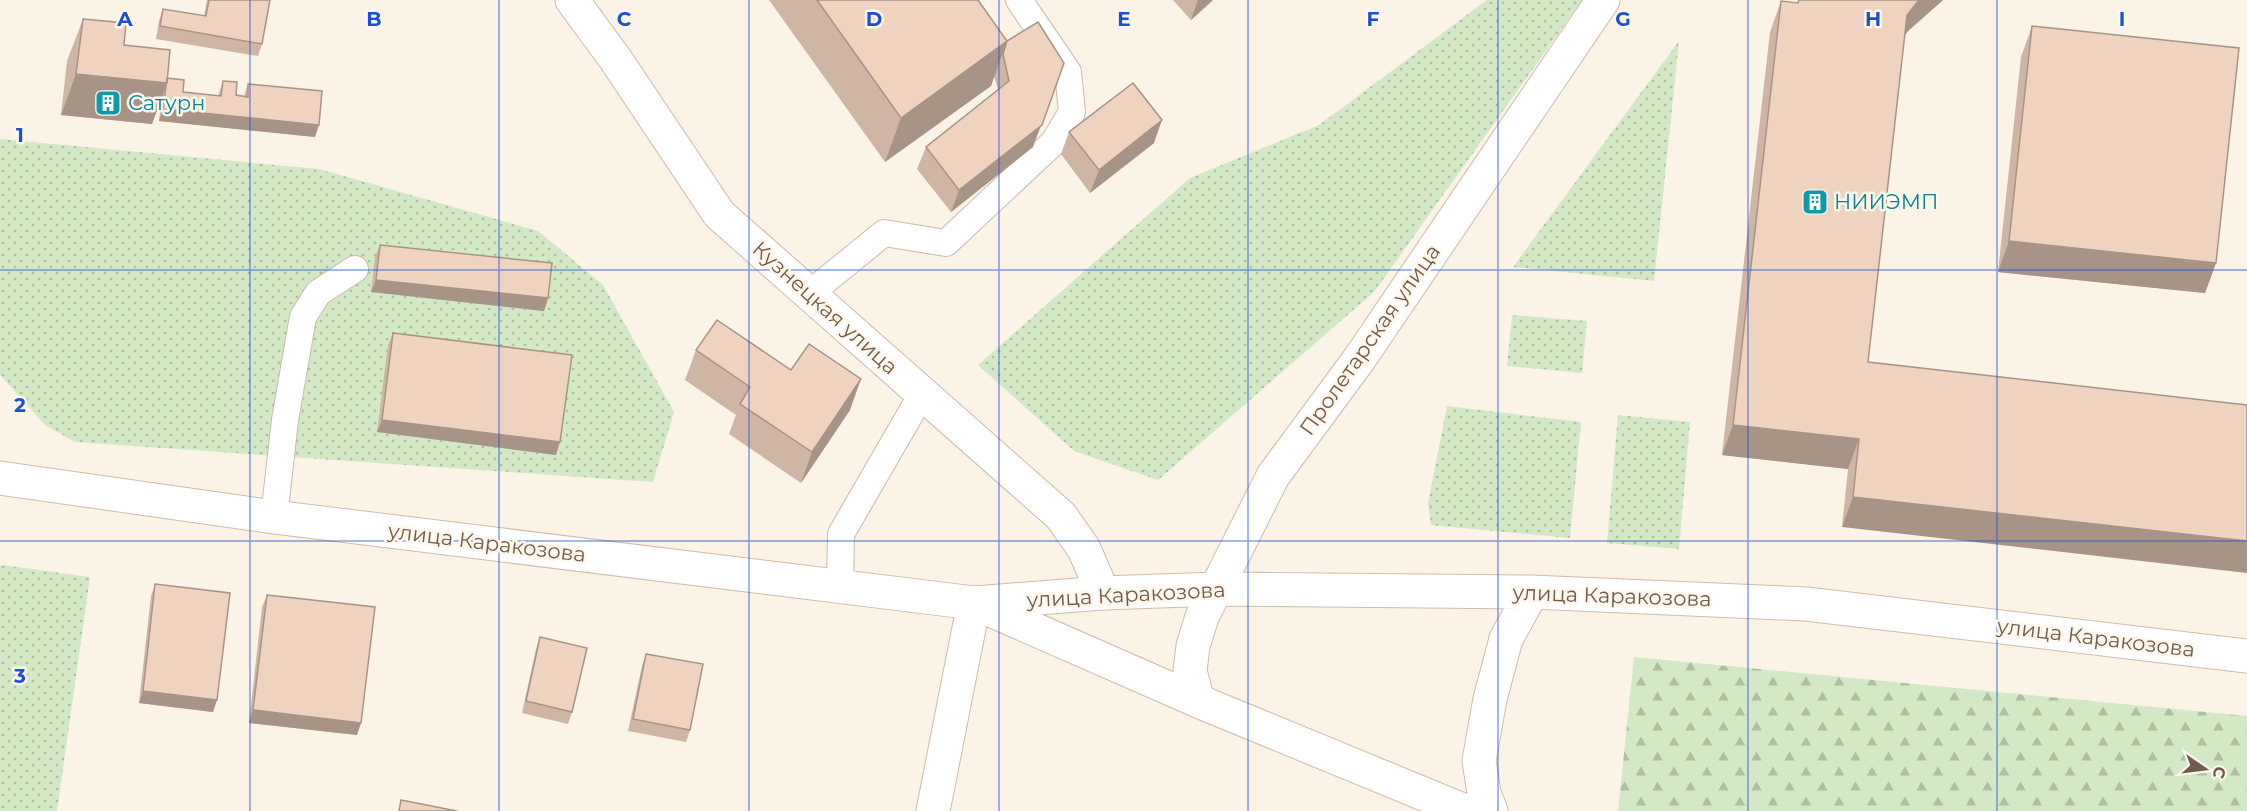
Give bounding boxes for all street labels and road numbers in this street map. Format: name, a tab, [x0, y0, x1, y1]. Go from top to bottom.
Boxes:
street label: Кузнецкая улица	[748, 236, 903, 379]
street label: Пролетарская улица	[1294, 239, 1445, 440]
street label: улица Каракозова	[386, 518, 587, 567]
street label: улица Каракозова	[1025, 577, 1226, 612]
street label: улица Каракозова	[1511, 579, 1712, 611]
street label: улица Каракозова	[1995, 613, 2196, 662]

